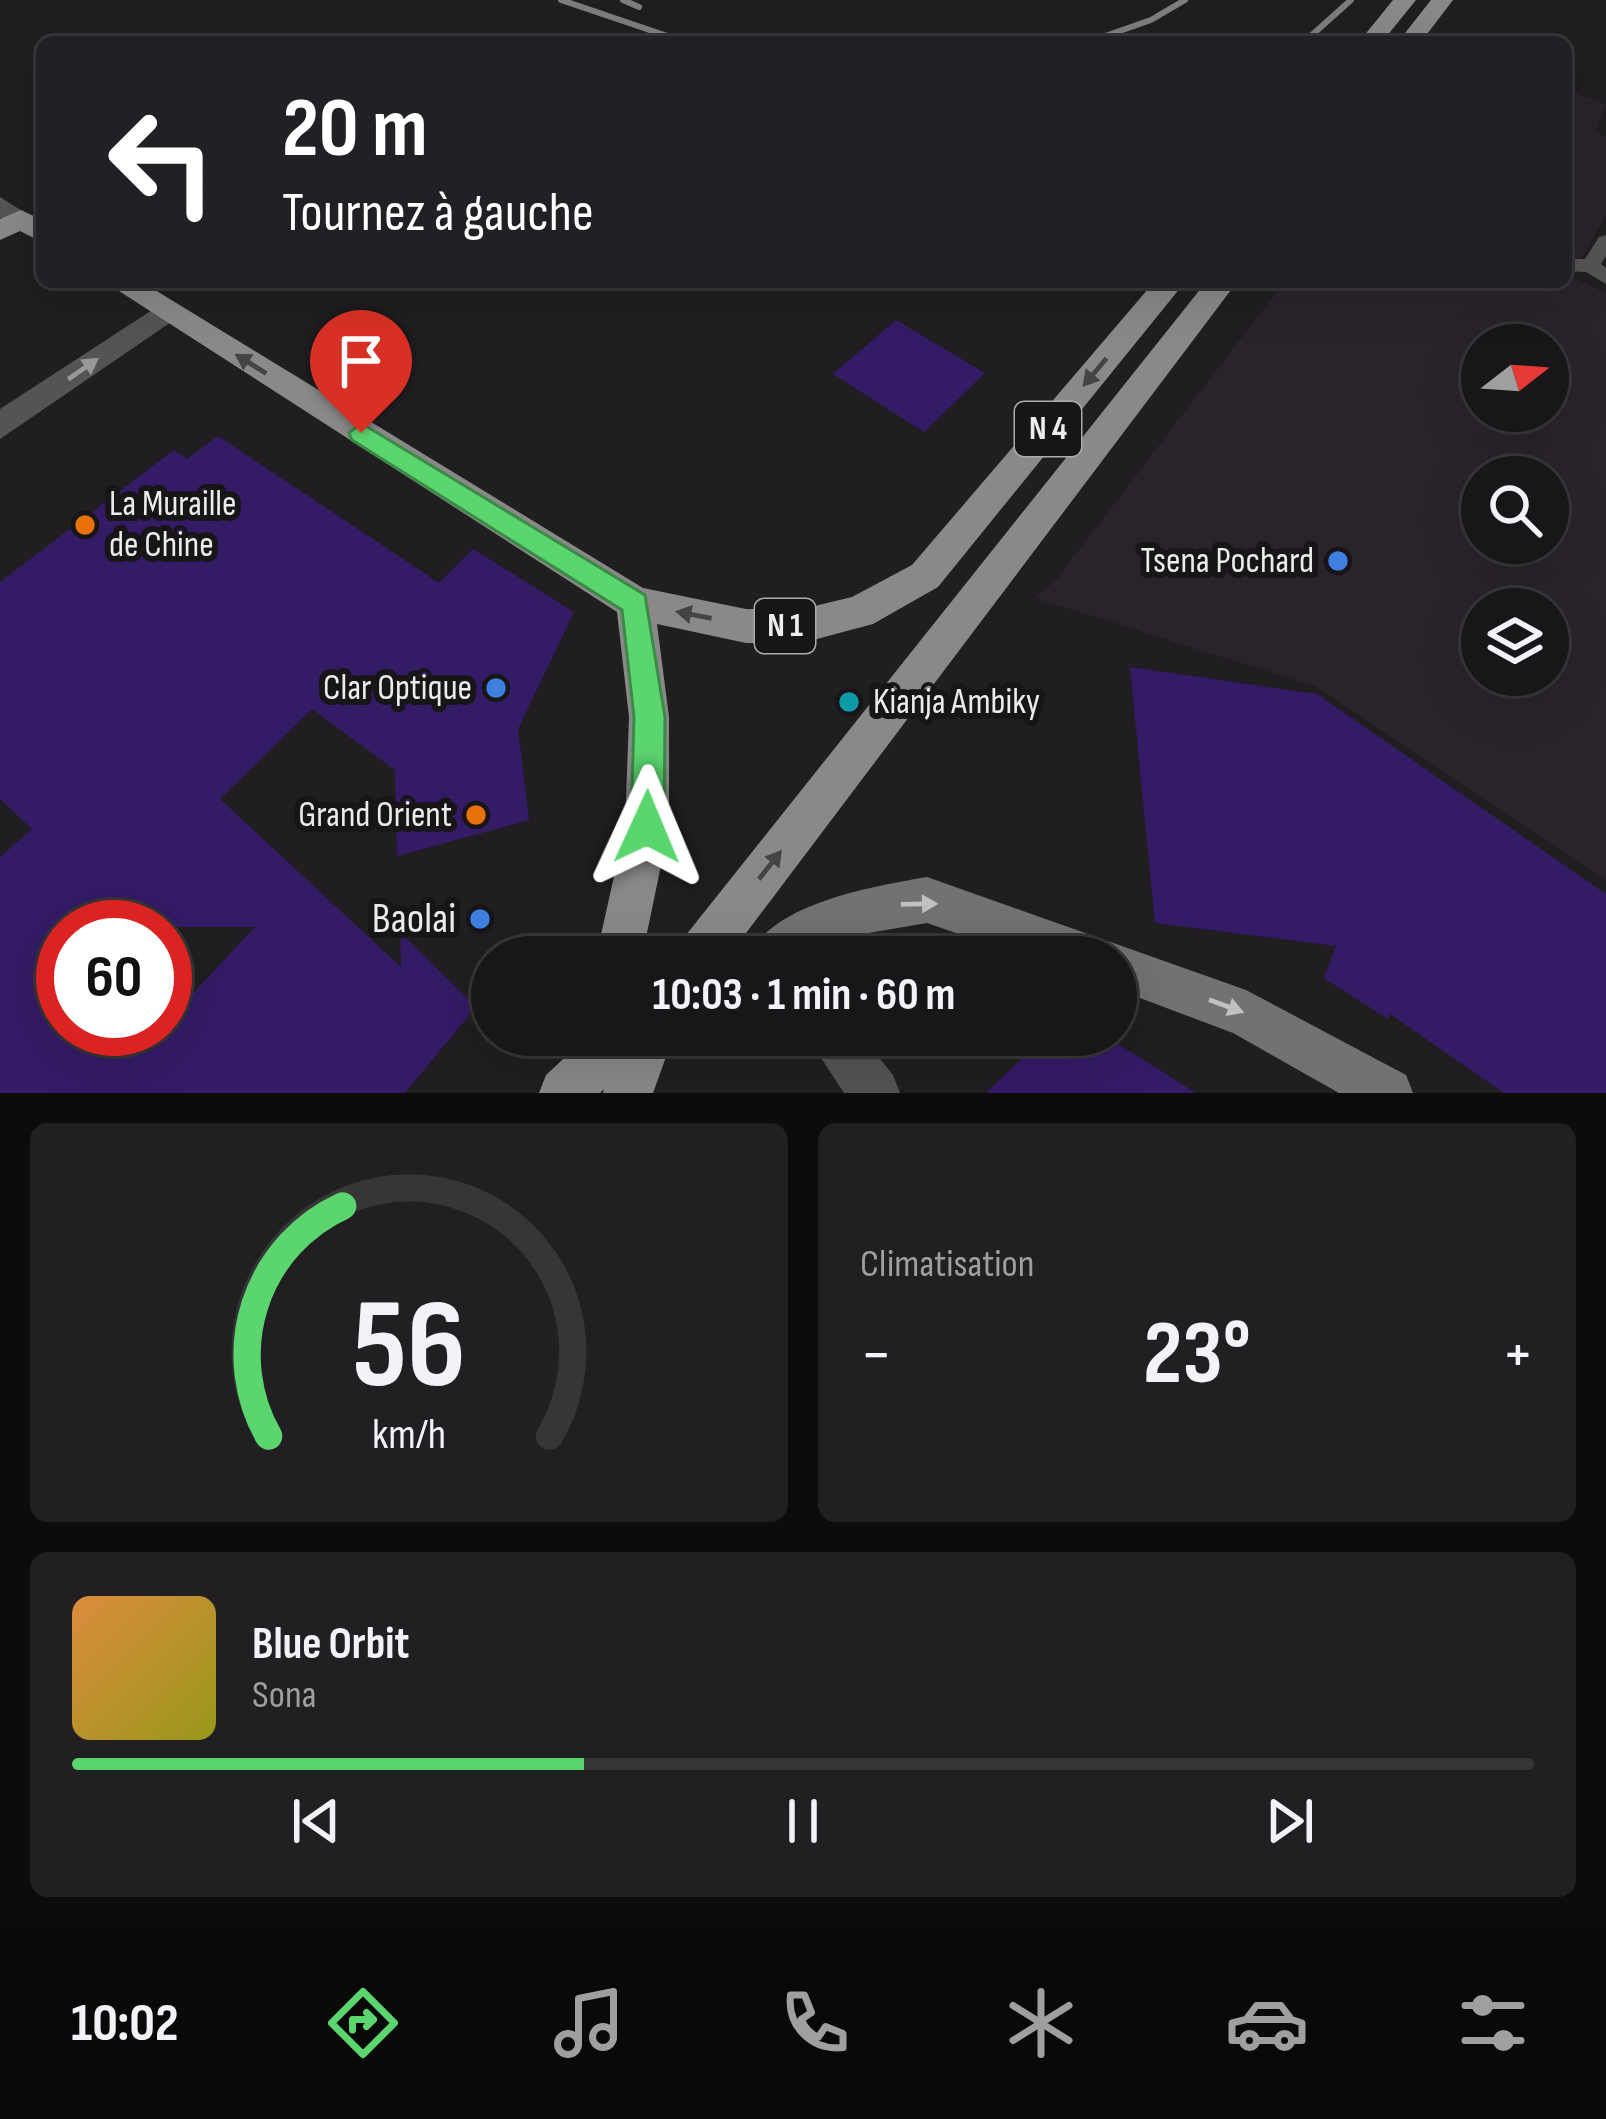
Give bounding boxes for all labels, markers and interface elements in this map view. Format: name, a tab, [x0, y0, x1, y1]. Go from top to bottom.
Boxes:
text: 20 m	[282, 79, 428, 180]
icon: left	[84, 84, 240, 240]
text: Tournez à gauche	[282, 181, 594, 246]
pin	[310, 310, 412, 433]
north arrow	[1461, 324, 1569, 432]
map controls	[1461, 324, 1569, 696]
icon: arrive	[328, 328, 394, 394]
one-way arrow	[234, 354, 268, 375]
one-way arrow	[1083, 357, 1109, 387]
one-way arrow	[67, 358, 99, 381]
road number: N 4	[1015, 402, 1081, 456]
button: search	[1461, 456, 1569, 564]
place label: La Muraille de Chine	[109, 483, 237, 567]
marker: La Muraille de Chine	[72, 512, 98, 538]
place label: Tsena Pochard	[1141, 540, 1314, 583]
marker: Tsena Pochard	[1325, 548, 1351, 574]
button: layers	[1461, 588, 1569, 696]
road number: N 1	[755, 599, 815, 653]
one-way arrow	[675, 605, 713, 624]
place label: Clar Optique	[323, 667, 472, 710]
marker: Clar Optique	[483, 675, 509, 701]
place label: Kianja Ambiky	[873, 681, 1040, 724]
marker: Kianja Ambiky	[836, 689, 862, 715]
position arrow	[584, 764, 710, 890]
place label: Grand Orient	[298, 794, 452, 837]
marker: Grand Orient	[463, 802, 489, 828]
one-way arrow	[758, 849, 782, 880]
place label: Baolai	[372, 894, 456, 945]
one-way arrow	[901, 895, 939, 914]
speed limit sign: 60	[36, 900, 192, 1056]
marker: Baolai	[467, 906, 493, 932]
text: 10:03 · 1 min · 60 m	[653, 968, 955, 1023]
one-way arrow	[1208, 998, 1244, 1017]
text: Climatisation	[860, 1241, 1034, 1288]
text: 56	[352, 1273, 466, 1422]
text: 23°	[1143, 1301, 1251, 1409]
text: −	[860, 1316, 892, 1395]
text: +	[1502, 1316, 1534, 1395]
text: km/h	[372, 1408, 446, 1460]
text: Blue Orbit	[252, 1617, 409, 1672]
text: Sona	[252, 1672, 317, 1719]
icon: previous	[283, 1788, 349, 1854]
icon: pause	[770, 1788, 836, 1854]
icon: next	[1257, 1788, 1323, 1854]
icon: directions	[321, 1981, 405, 2065]
icon: music	[547, 1981, 631, 2065]
icon: phone	[773, 1981, 857, 2065]
icon: climate	[999, 1981, 1083, 2065]
icon: car	[1225, 1981, 1309, 2065]
icon: filters	[1451, 1981, 1535, 2065]
text: 10:02	[71, 1991, 179, 2056]

